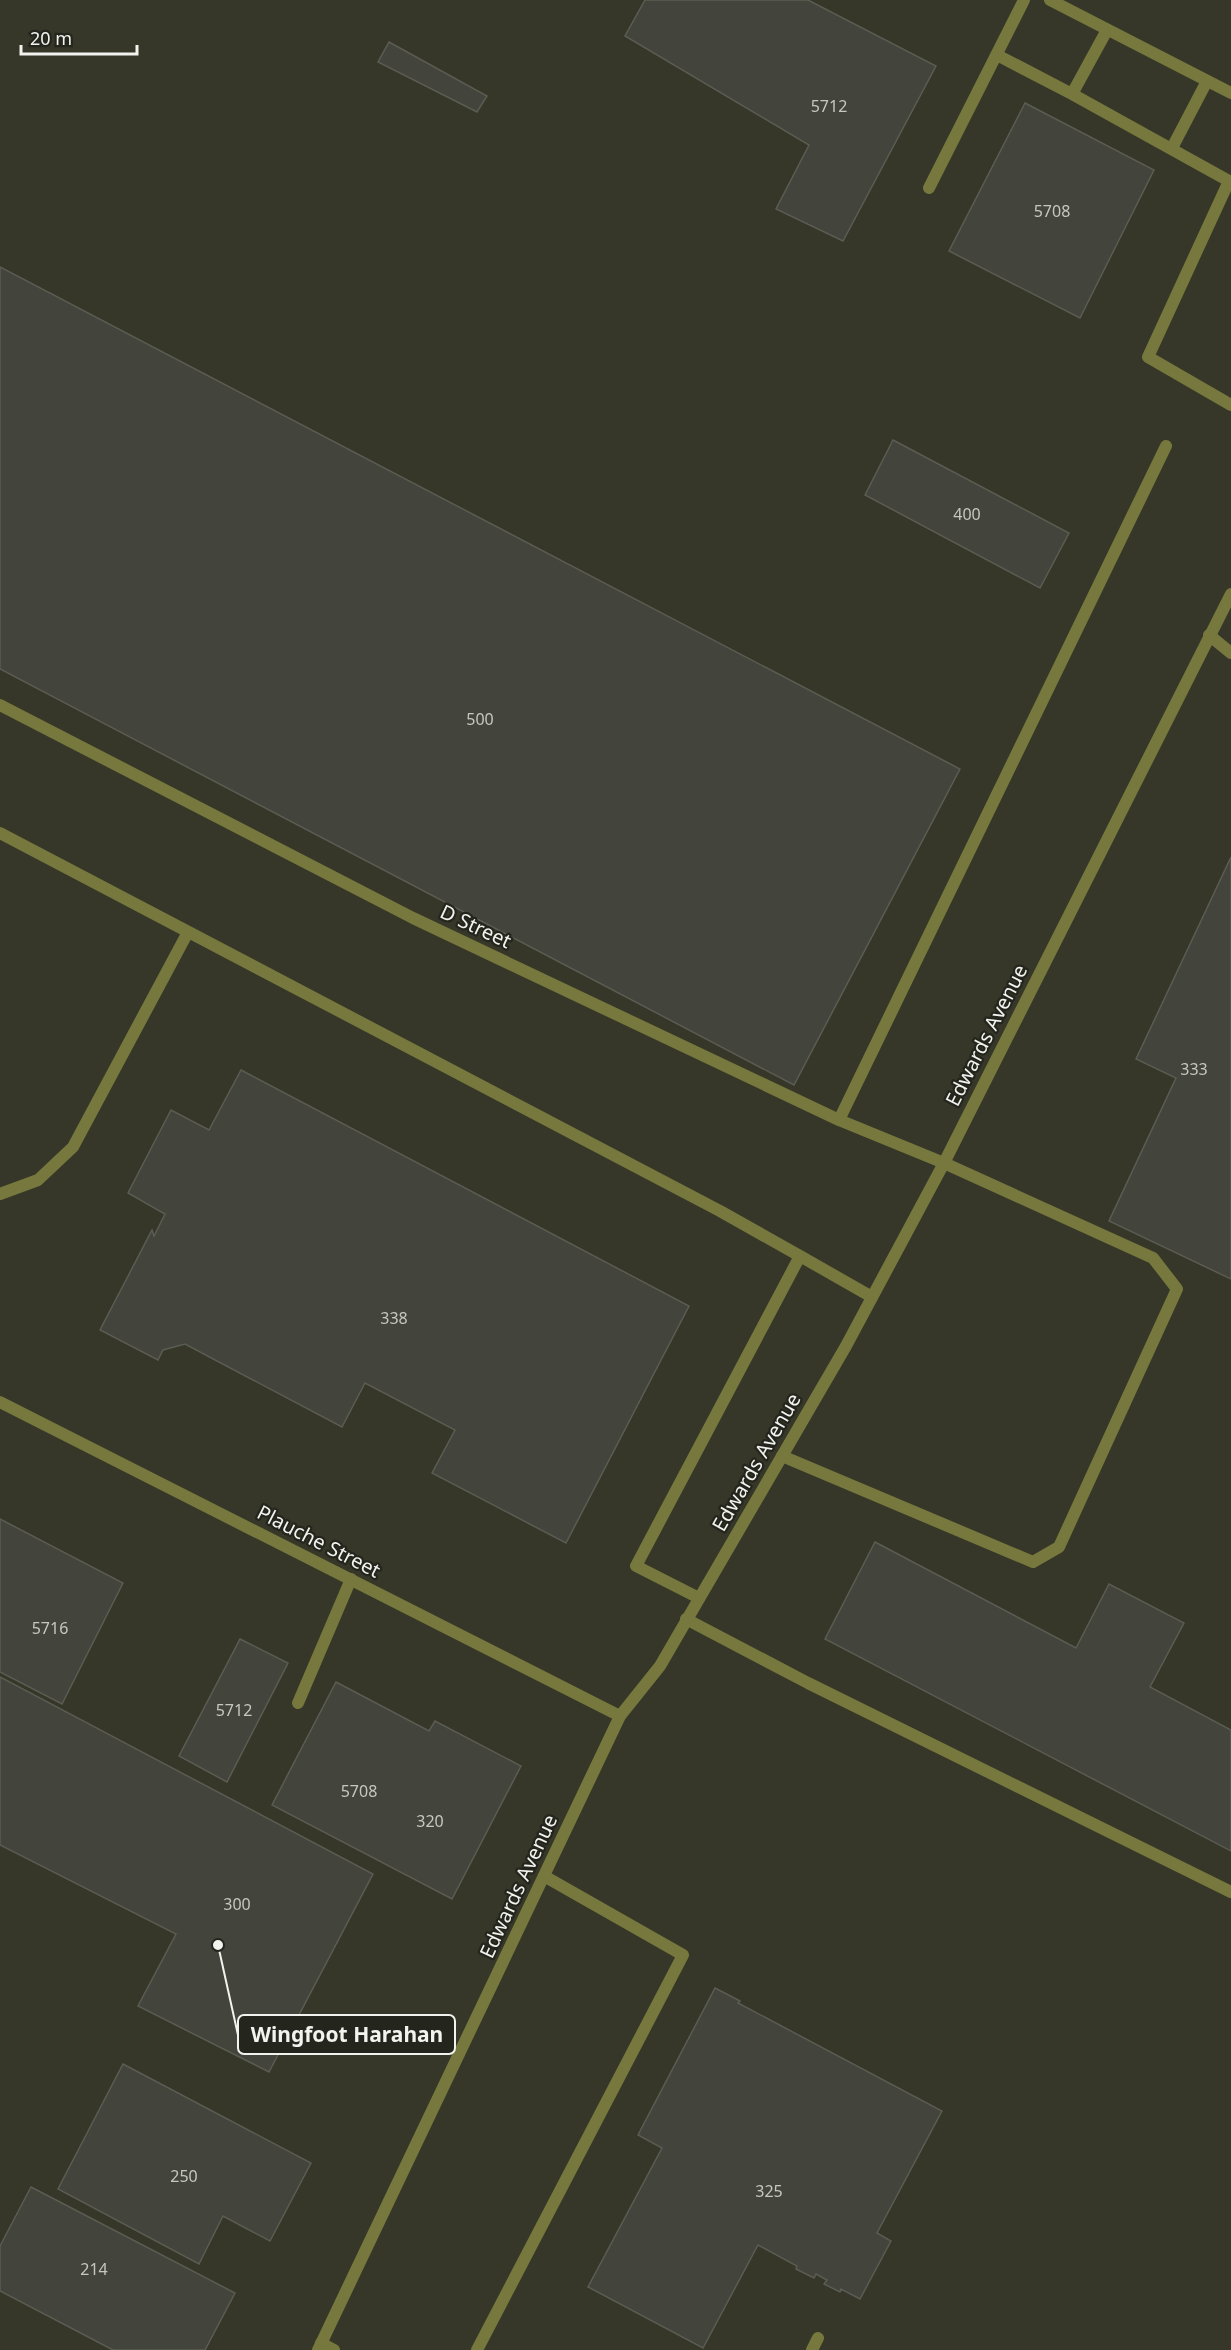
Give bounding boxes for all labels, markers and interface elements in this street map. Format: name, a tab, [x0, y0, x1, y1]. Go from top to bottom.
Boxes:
scale bar	[21, 18, 136, 56]
text: 20 m	[30, 26, 72, 50]
house number: 5712	[811, 95, 847, 117]
house number: 5708	[1034, 200, 1070, 222]
house number: 400	[953, 503, 981, 525]
house number: 500	[466, 708, 494, 730]
street label: D Street	[436, 898, 516, 954]
street label: Edwards Avenue	[939, 960, 1033, 1110]
house number: 333	[1180, 1058, 1208, 1080]
house number: 338	[380, 1307, 408, 1329]
street label: Edwards Avenue	[705, 1388, 807, 1536]
street label: Plauche Street	[253, 1498, 385, 1584]
house number: 5716	[32, 1617, 68, 1639]
house number: 5712	[216, 1699, 252, 1721]
house number: 5708	[341, 1780, 377, 1802]
house number: 320	[416, 1810, 444, 1832]
street label: Edwards Avenue	[473, 1810, 563, 1962]
house number: 300	[223, 1893, 251, 1915]
callout: Wingfoot Harahan	[238, 2015, 455, 2054]
text: Wingfoot Harahan	[251, 2020, 443, 2048]
house number: 250	[170, 2165, 198, 2187]
house number: 325	[755, 2180, 783, 2202]
house number: 214	[80, 2258, 108, 2280]

